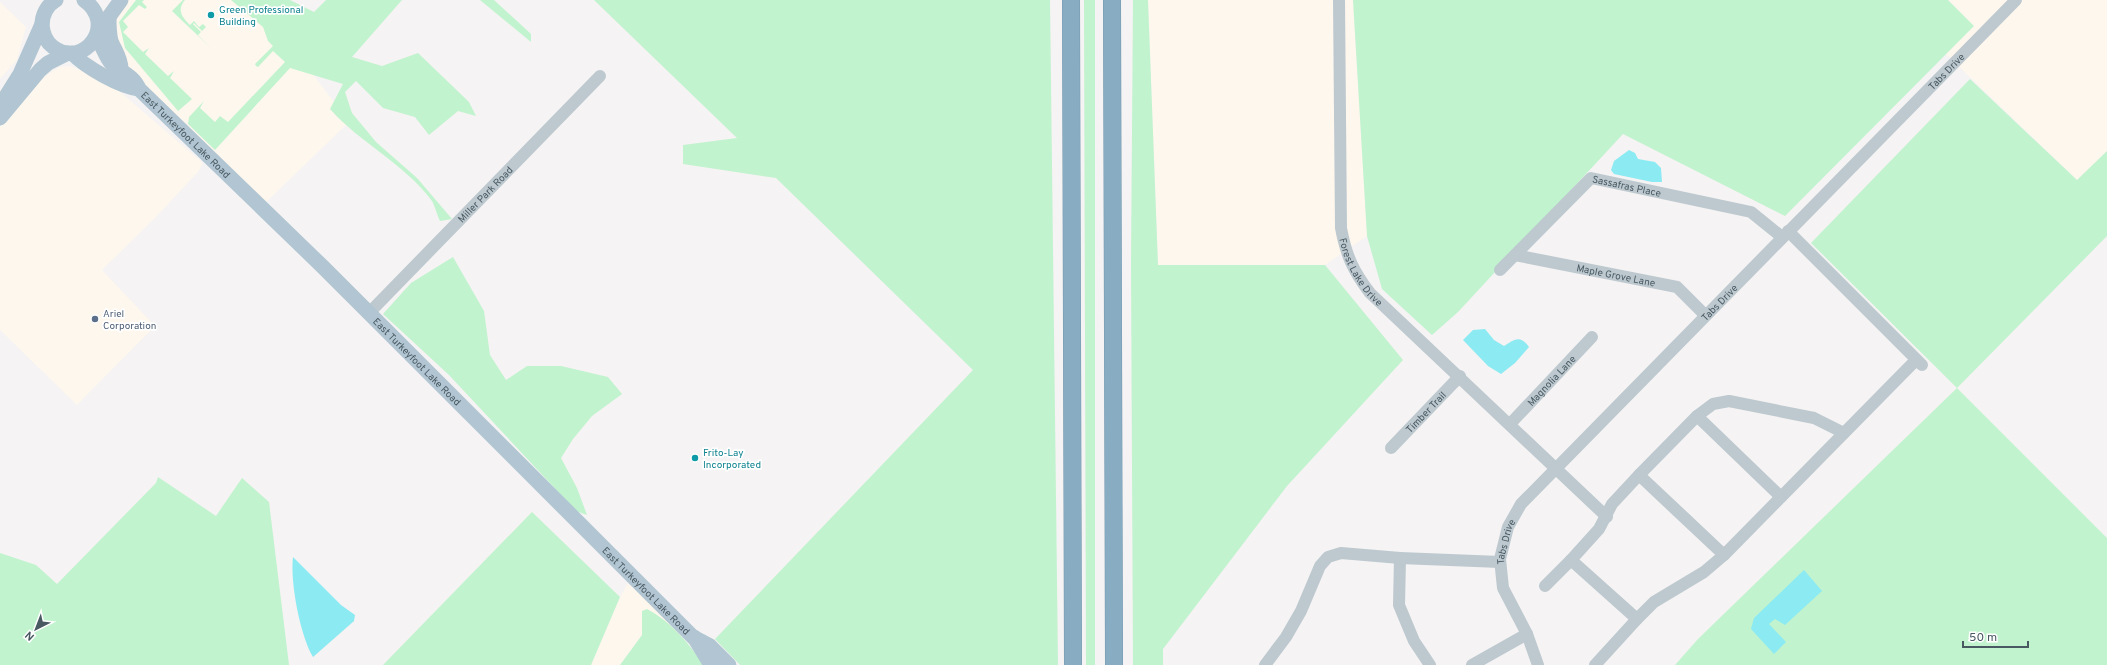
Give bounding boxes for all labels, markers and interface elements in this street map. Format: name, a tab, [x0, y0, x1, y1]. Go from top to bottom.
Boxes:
place label: Green Professional Building	[219, 4, 303, 29]
marker: Green Professional Building	[206, 10, 216, 20]
street label: Tabs Drive	[1926, 51, 1968, 93]
street label: East Turkeyfoot Lake Road	[138, 89, 232, 182]
street label: Miller Park Road	[456, 164, 516, 226]
street label: Sassafras Place	[1591, 173, 1662, 201]
street label: Forest Lake Drive	[1335, 237, 1385, 310]
street label: Maple Grove Lane	[1575, 262, 1656, 291]
street label: Tabs Drive	[1699, 282, 1741, 325]
place label: Ariel Corporation	[103, 308, 156, 333]
marker: Ariel Corporation	[90, 314, 100, 324]
street label: East Turkeyfoot Lake Road	[369, 316, 463, 409]
street label: Magnolia Lane	[1525, 353, 1579, 410]
street label: Timber Trail	[1404, 389, 1450, 437]
place label: Frito-Lay Incorporated	[703, 447, 761, 472]
marker: Frito-Lay Incorporated	[690, 453, 700, 463]
street label: Tabs Drive	[1495, 517, 1519, 565]
street label: East Turkeyfoot Lake Road	[599, 545, 692, 638]
north arrow	[16, 609, 56, 649]
scale bar	[1963, 623, 2028, 649]
text: N	[22, 628, 38, 644]
text: 50 m	[1969, 630, 1997, 646]

